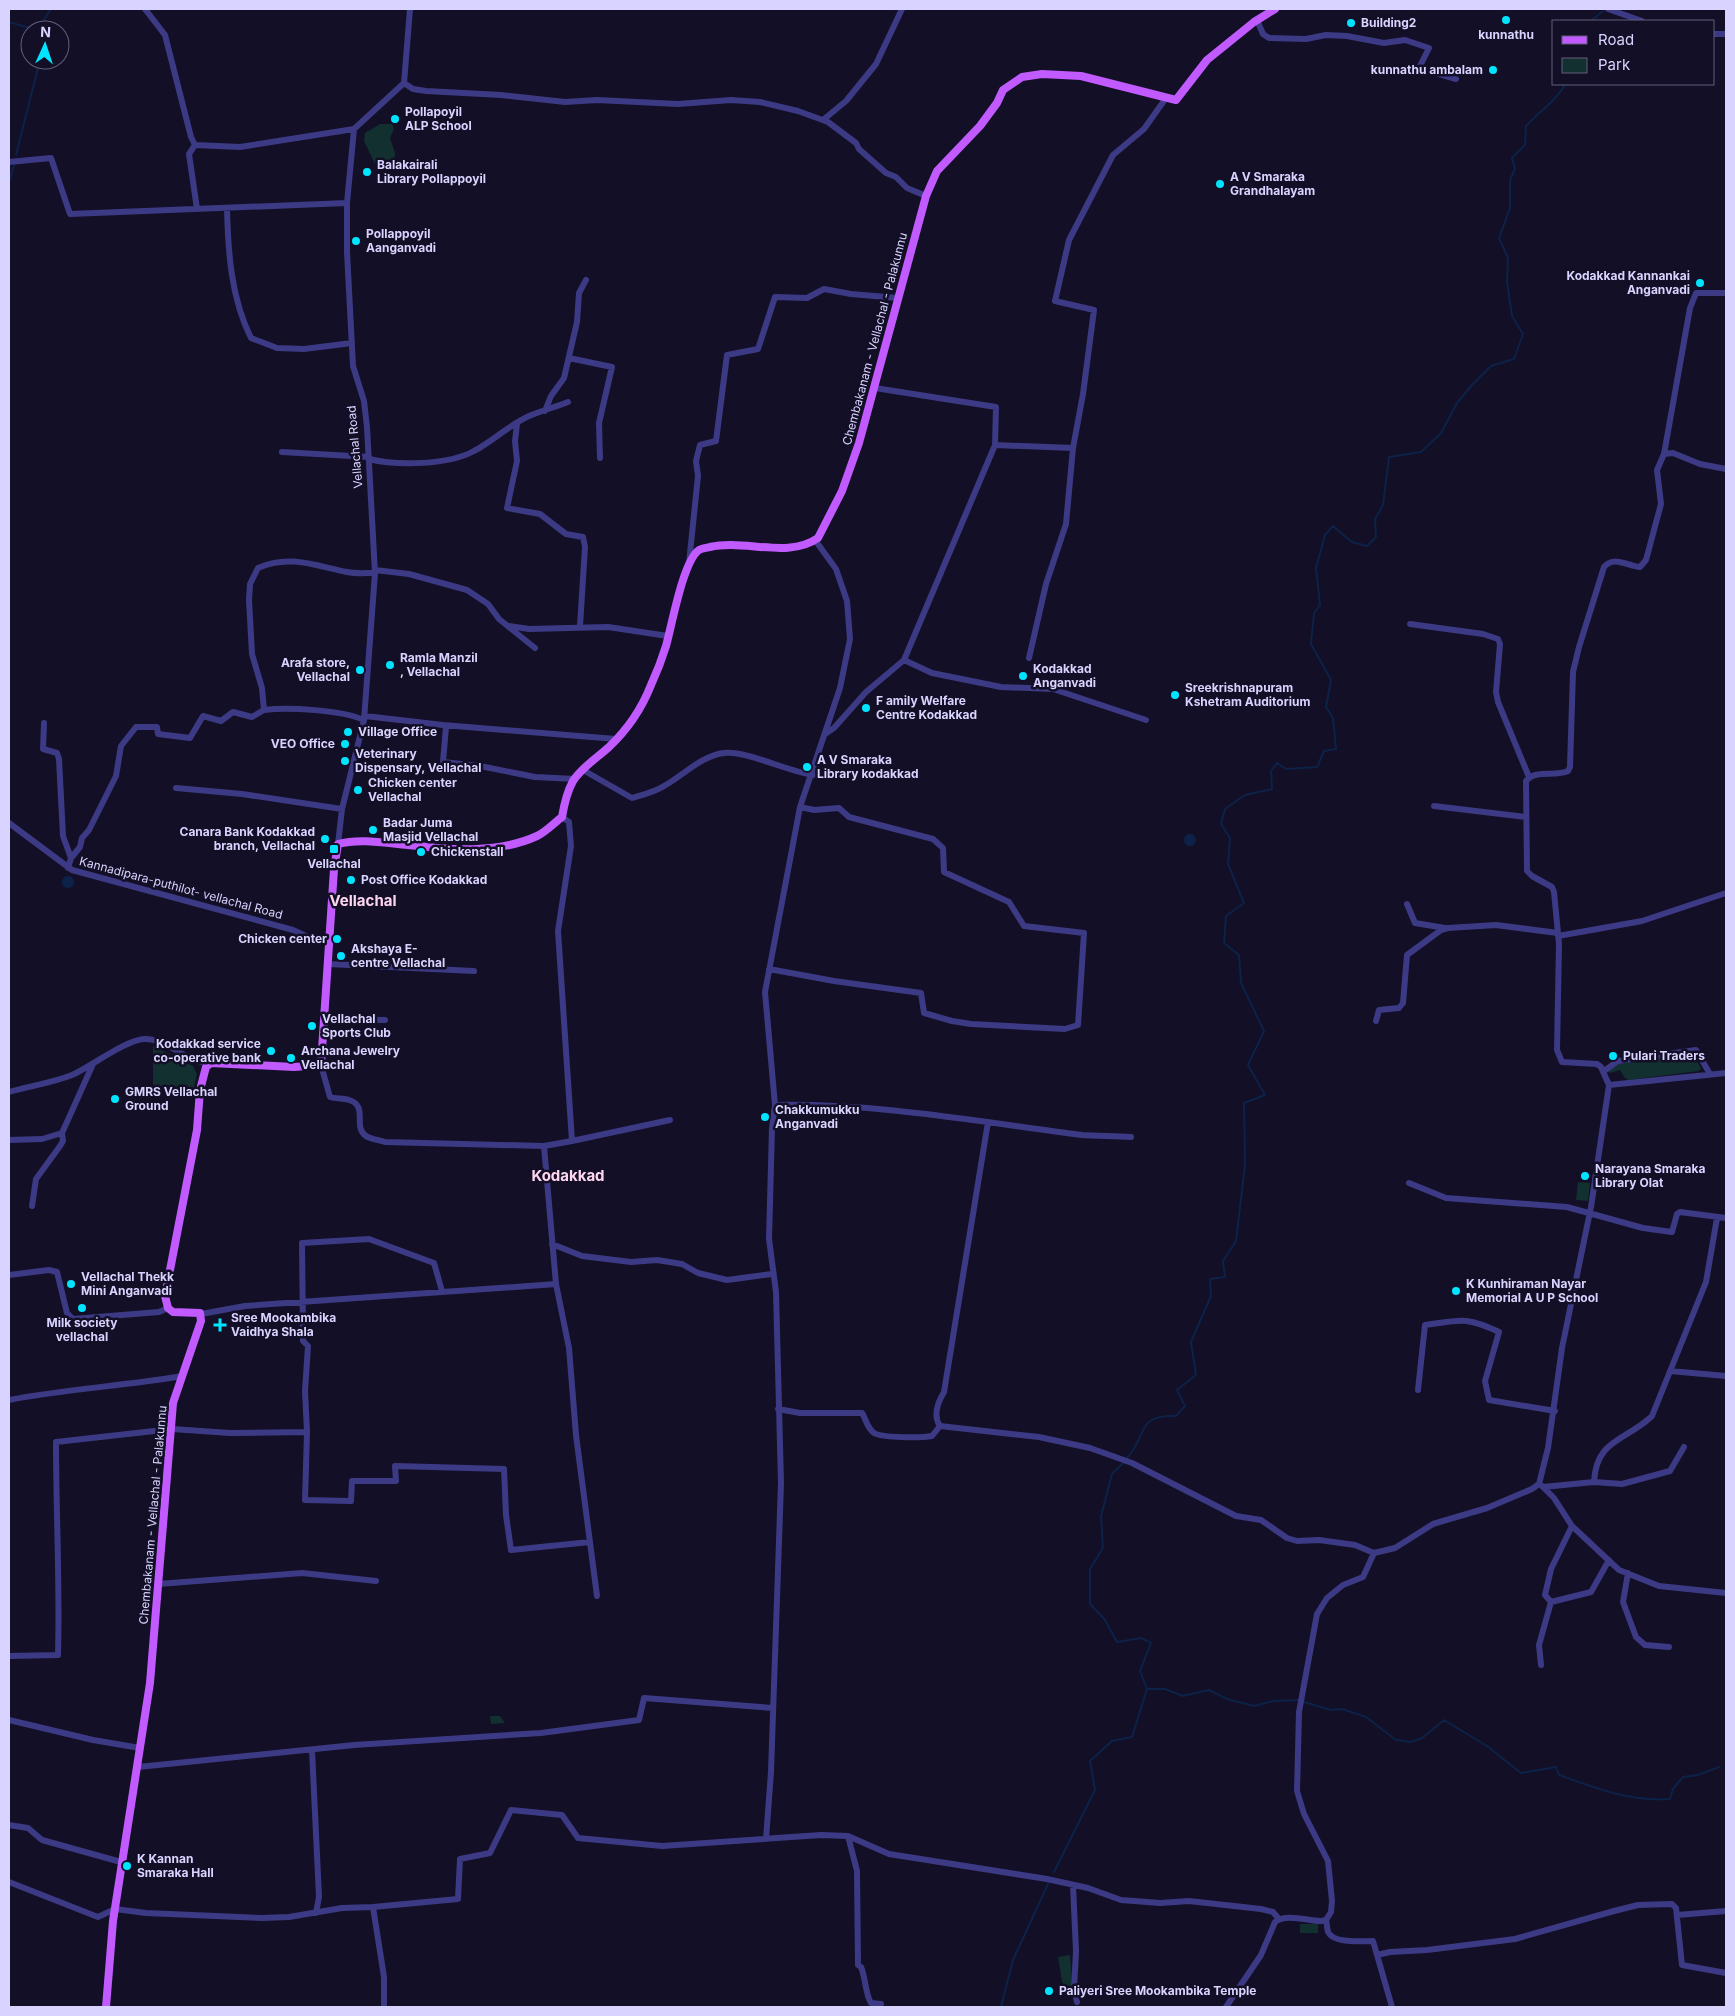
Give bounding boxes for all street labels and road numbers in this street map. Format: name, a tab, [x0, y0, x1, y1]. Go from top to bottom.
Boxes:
street label: Chembakanam - Vellachal - Palakunnu	[839, 231, 910, 447]
street label: Vellachal Road	[343, 405, 366, 489]
street label: Kannadipara-puthilot- vellachal Road	[78, 853, 284, 922]
street label: Chembakanam - Vellachal - Palakunnu	[135, 1405, 170, 1625]

